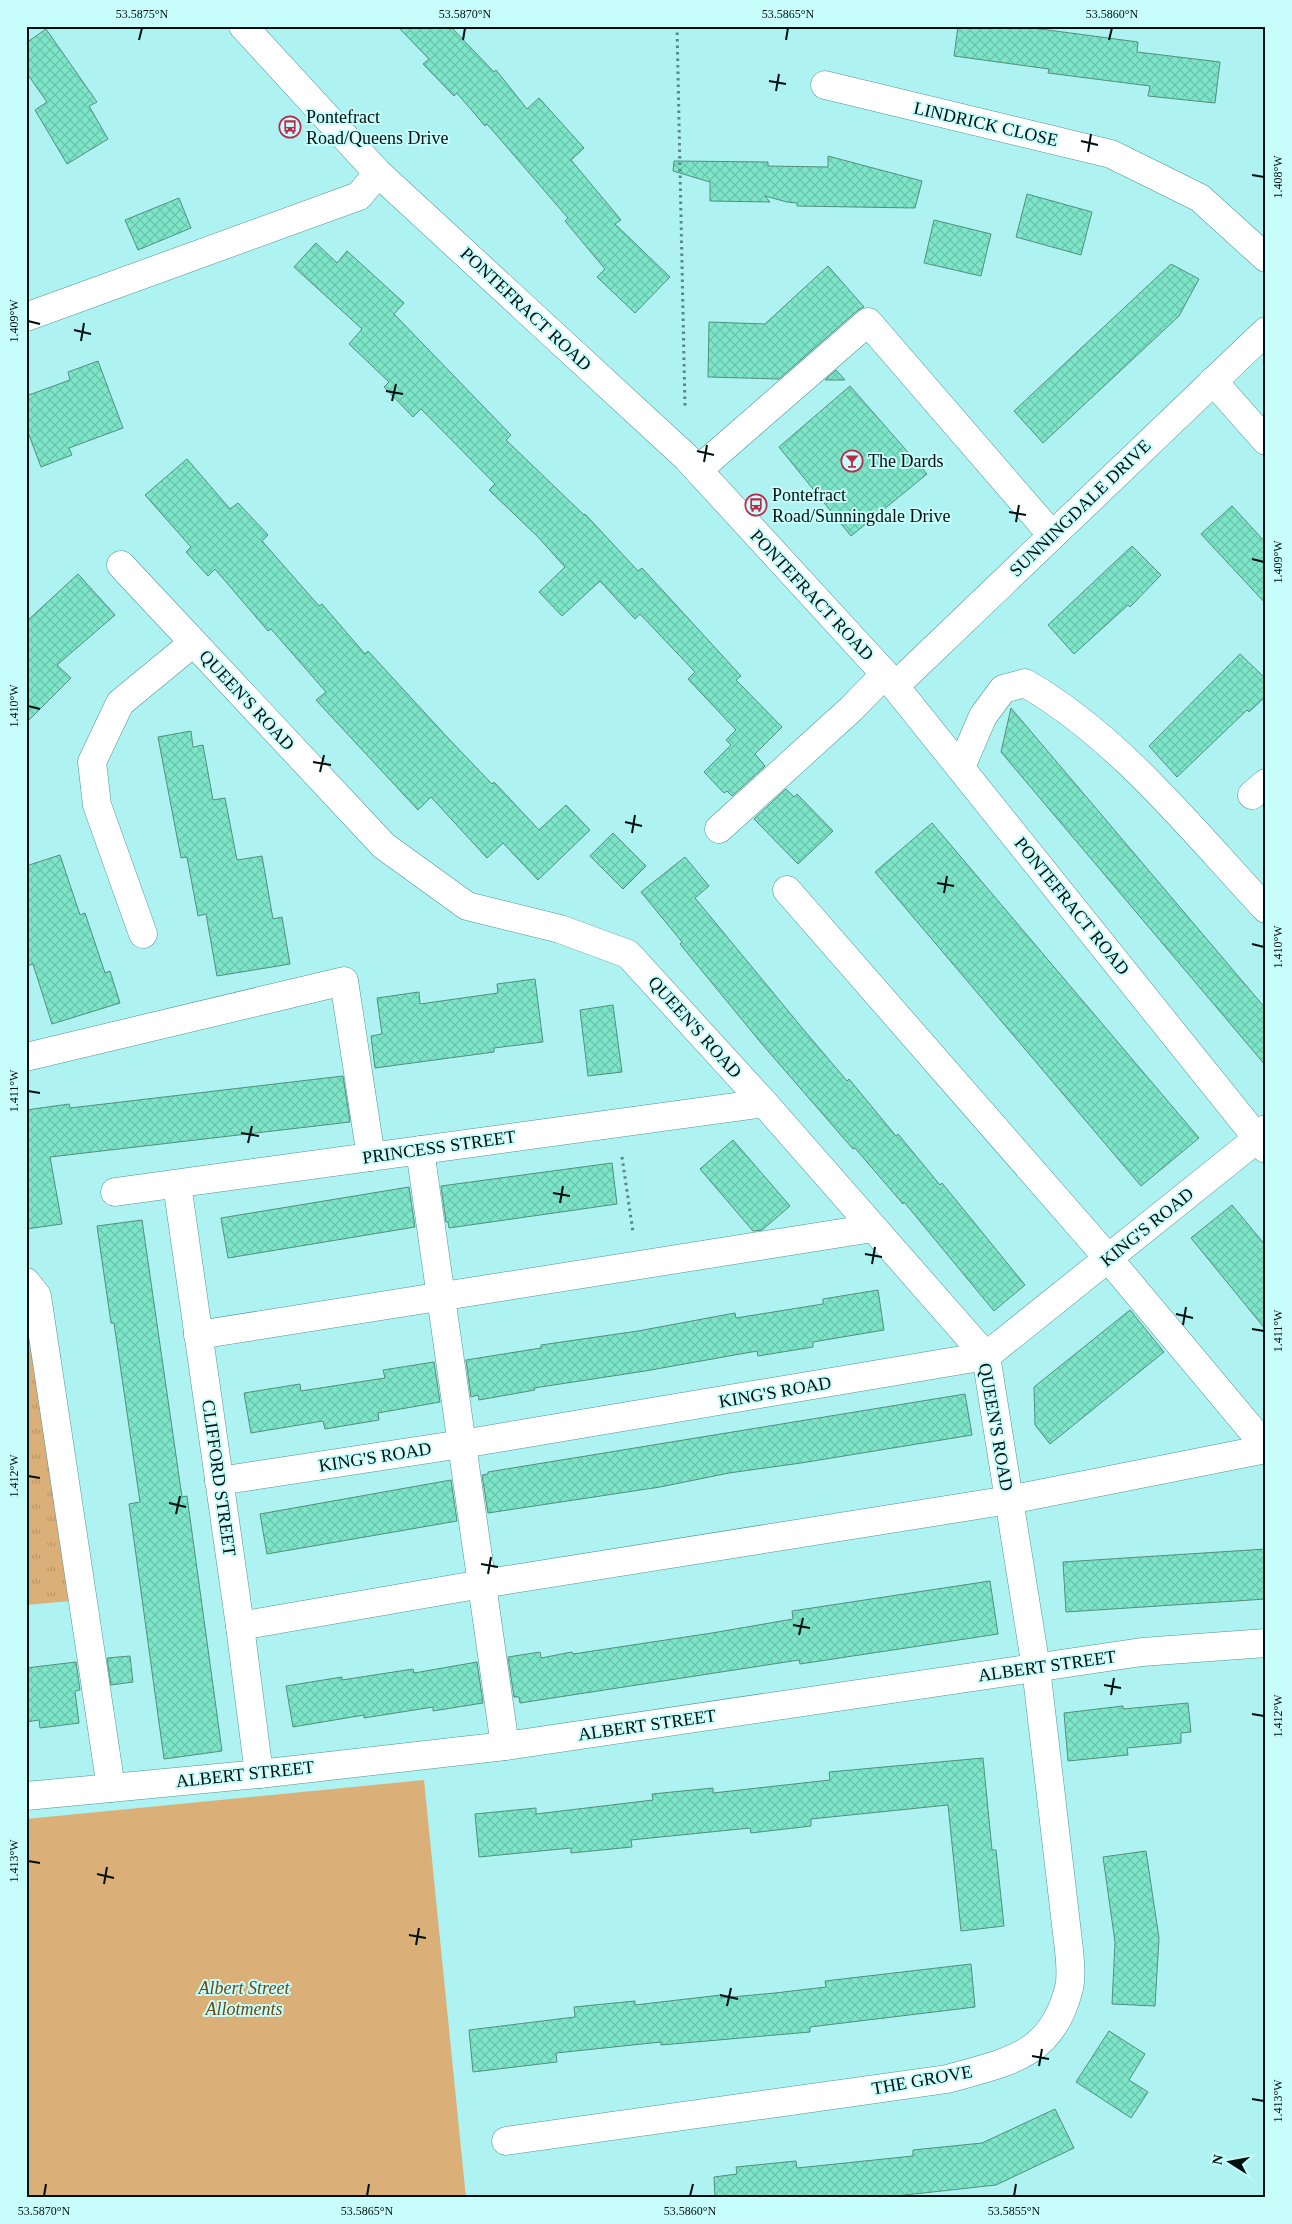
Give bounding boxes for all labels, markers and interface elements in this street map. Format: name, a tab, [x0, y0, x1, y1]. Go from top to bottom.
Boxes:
text: 53.5875°N	[116, 7, 169, 21]
text: 53.5870°N	[439, 7, 492, 21]
text: 53.5865°N	[762, 7, 815, 21]
text: 53.5860°N	[1086, 7, 1139, 21]
street label: LINDRICK CLOSE	[912, 98, 1060, 150]
place label: Pontefract Road/Queens Drive	[306, 107, 448, 148]
bus stop icon: Pontefract Road/Queens Drive	[278, 115, 302, 139]
text: 1.408°W	[1271, 155, 1285, 199]
street label: PONTEFRACT ROAD	[457, 243, 595, 375]
text: 1.409°W	[7, 299, 21, 343]
street label: SUNNINGDALE DRIVE	[1005, 435, 1155, 581]
bar icon: The Dards	[840, 449, 864, 473]
place label: The Dards	[868, 451, 943, 471]
place label: Pontefract Road/Sunningdale Drive	[772, 485, 950, 526]
bus stop icon: Pontefract Road/Sunningdale Drive	[744, 493, 768, 517]
street label: PONTEFRACT ROAD	[746, 526, 878, 664]
text: 1.409°W	[1271, 540, 1285, 584]
street label: QUEEN'S ROAD	[195, 646, 299, 754]
text: 1.410°W	[7, 684, 21, 728]
street label: PONTEFRACT ROAD	[1010, 833, 1134, 979]
text: 1.410°W	[1271, 925, 1285, 969]
street label: QUEEN'S ROAD	[644, 972, 746, 1082]
text: 1.411°W	[7, 1069, 21, 1112]
street label: PRINCESS STREET	[361, 1126, 517, 1168]
street label: KING'S ROAD	[1097, 1183, 1197, 1271]
text: 1.411°W	[1271, 1309, 1285, 1352]
street label: QUEEN'S ROAD	[975, 1361, 1017, 1493]
street label: KING'S ROAD	[717, 1372, 833, 1412]
street label: CLIFFORD STREET	[198, 1399, 240, 1557]
street label: KING'S ROAD	[317, 1438, 433, 1476]
text: 1.412°W	[7, 1454, 21, 1498]
street label: ALBERT STREET	[977, 1646, 1117, 1686]
text: 1.412°W	[1271, 1694, 1285, 1738]
street label: ALBERT STREET	[577, 1705, 717, 1745]
street label: ALBERT STREET	[175, 1757, 315, 1791]
text: 1.413°W	[7, 1839, 21, 1883]
park label: Albert Street Allotments	[198, 1978, 290, 2019]
street label: THE GROVE	[870, 2061, 974, 2099]
text: 1.413°W	[1271, 2079, 1285, 2123]
north arrow	[1204, 2136, 1254, 2186]
text: N	[1209, 2153, 1226, 2166]
text: 53.5870°N	[18, 2204, 71, 2218]
text: 53.5865°N	[341, 2204, 394, 2218]
text: 53.5860°N	[664, 2204, 717, 2218]
text: 53.5855°N	[988, 2204, 1041, 2218]

